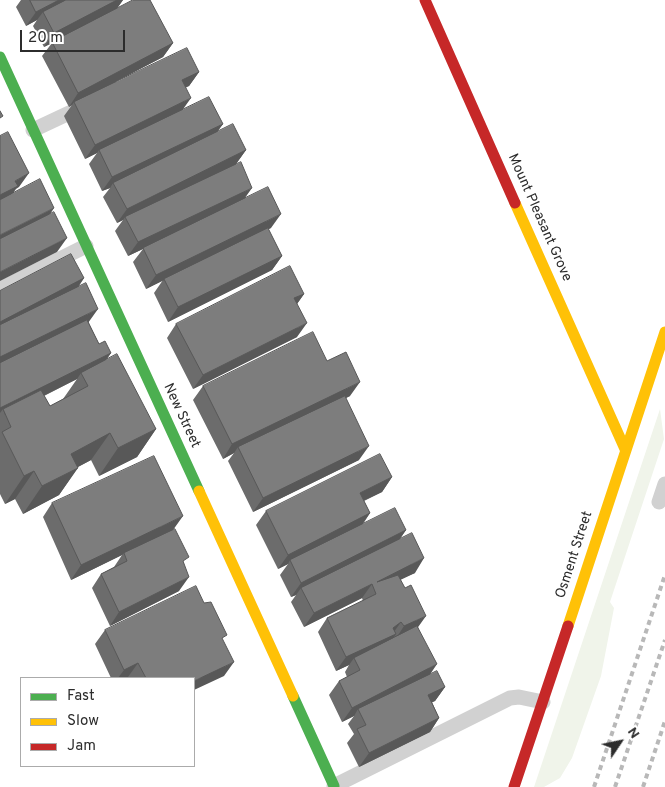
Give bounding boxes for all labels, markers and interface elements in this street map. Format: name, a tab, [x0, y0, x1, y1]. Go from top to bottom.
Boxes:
scale bar	[22, 20, 128, 52]
text: 20 m	[28, 29, 63, 48]
street label: Mount Pleasant Grove	[503, 152, 575, 284]
street label: New Street	[159, 381, 203, 451]
street label: Osment Street	[553, 509, 597, 601]
legend	[20, 677, 195, 767]
text: Fast	[67, 687, 95, 706]
text: Slow	[67, 712, 99, 731]
north arrow	[595, 717, 645, 767]
text: N	[623, 724, 643, 742]
text: Jam	[67, 737, 96, 756]

